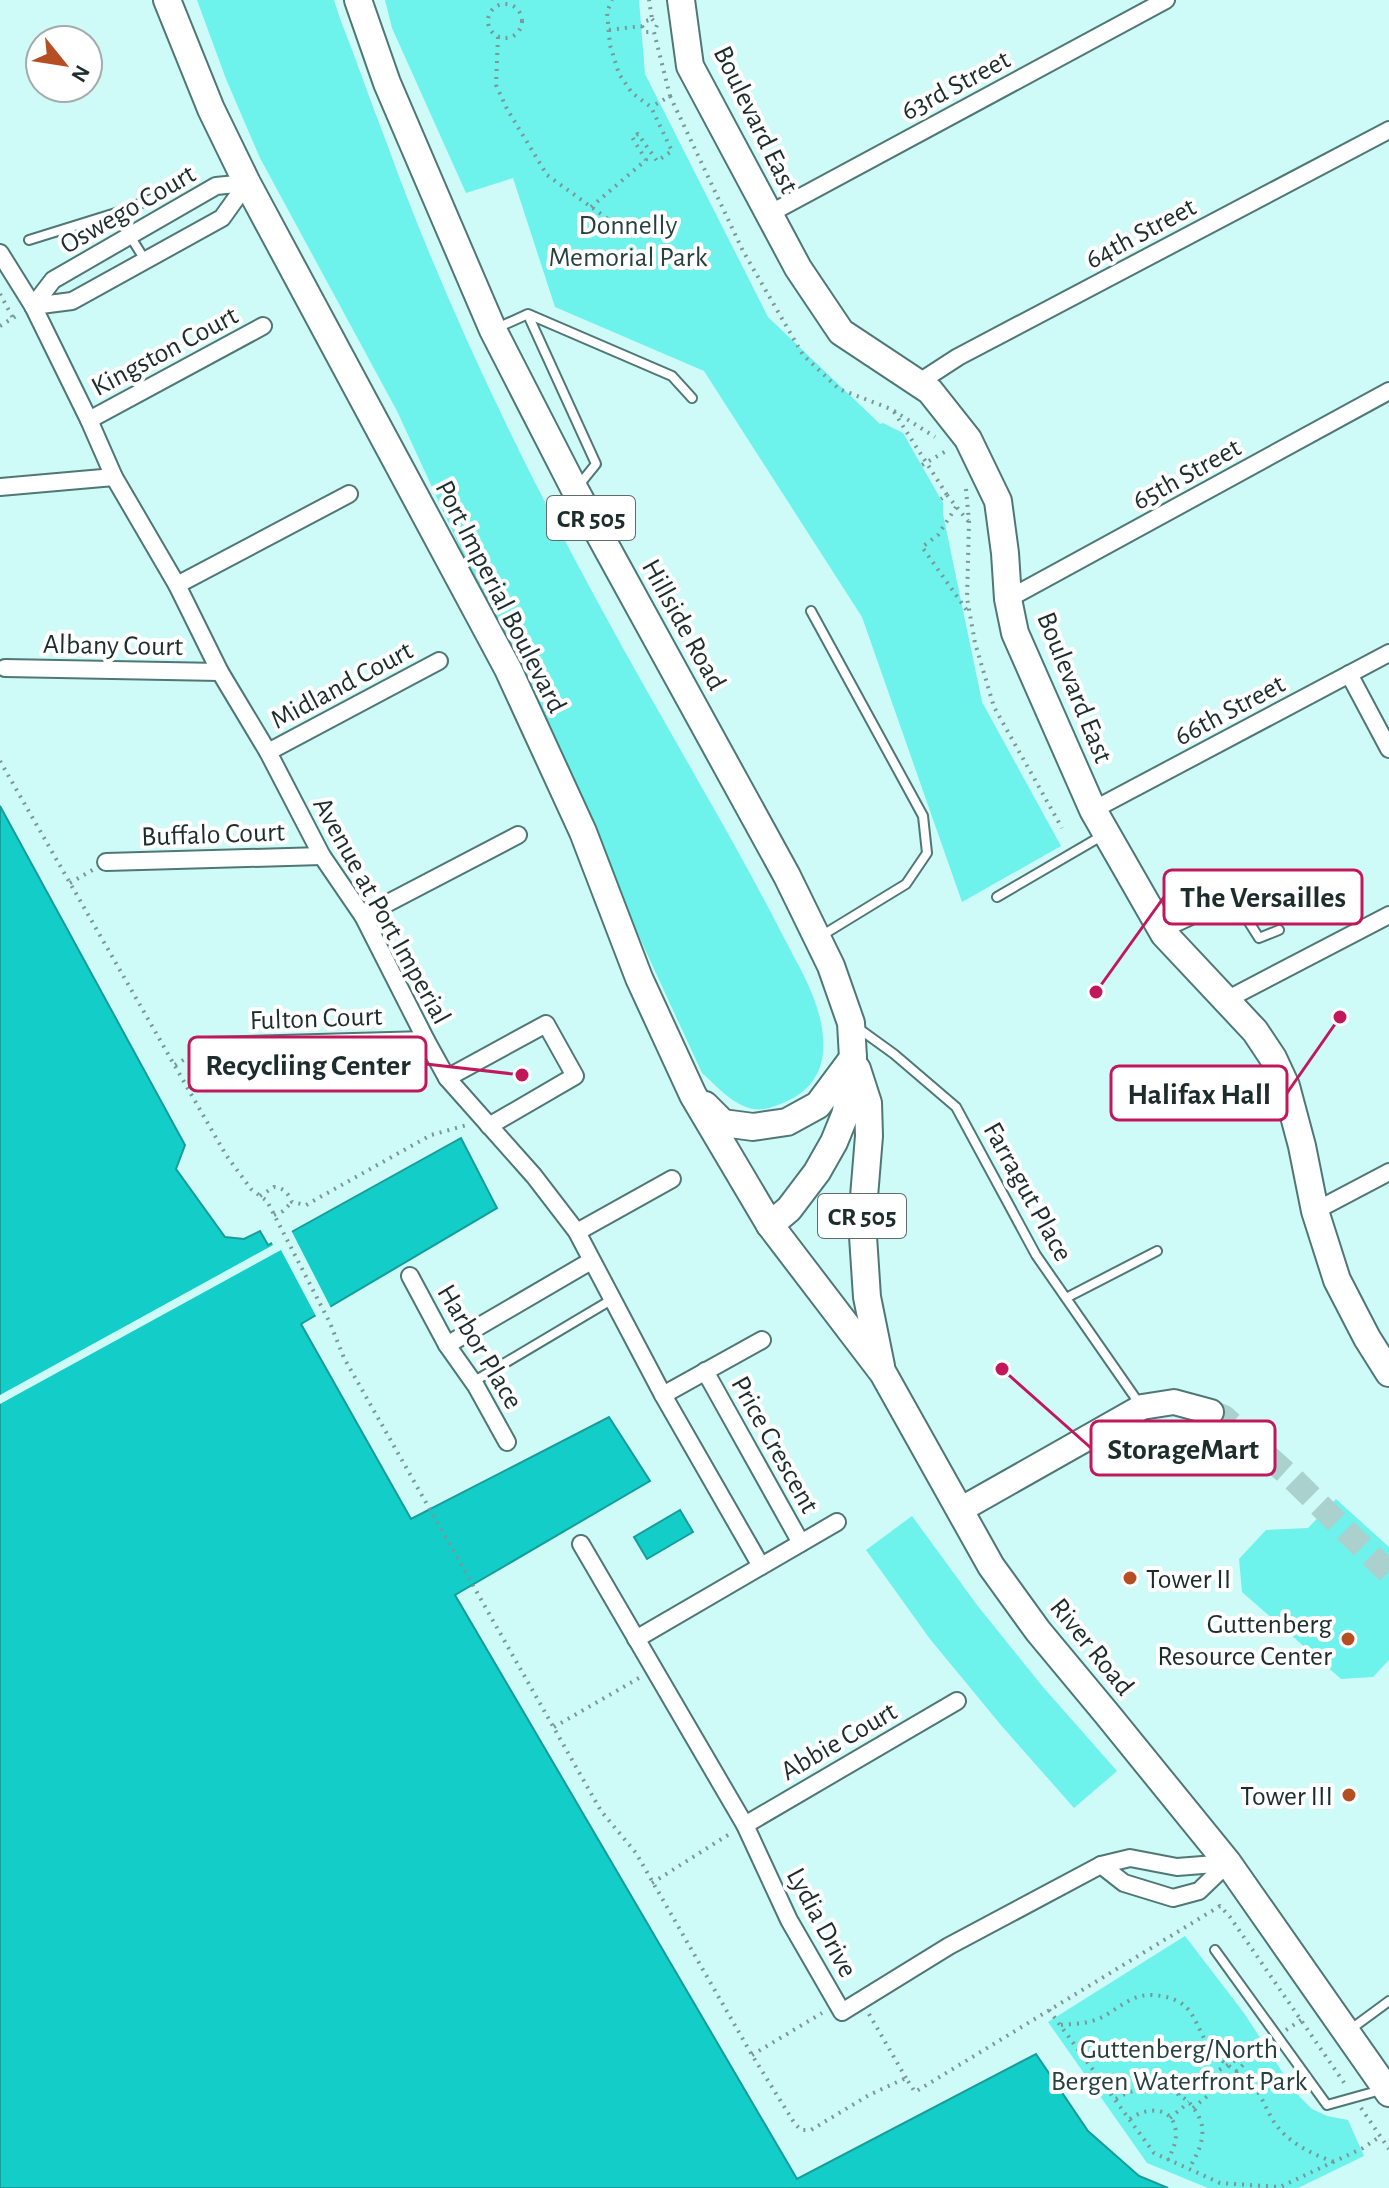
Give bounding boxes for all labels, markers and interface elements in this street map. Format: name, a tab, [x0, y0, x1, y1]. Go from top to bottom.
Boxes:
north arrow	[24, 24, 104, 104]
street label: Boulevard East	[708, 42, 803, 198]
street label: 63rd Street	[897, 45, 1015, 126]
text: N	[67, 61, 94, 86]
street label: Oswego Court	[56, 160, 200, 260]
street label: 64th Street	[1081, 193, 1201, 274]
park label: Donnelly Memorial Park	[549, 212, 708, 272]
street label: Kingston Court	[87, 302, 243, 402]
street label: 65th Street	[1128, 434, 1246, 516]
street label: Port Imperial Boulevard	[429, 476, 571, 718]
road number: CR 505	[547, 496, 635, 540]
street label: Hillside Road	[636, 555, 731, 695]
street label: Boulevard East	[1031, 608, 1117, 767]
street label: Albany Court	[43, 631, 183, 661]
street label: Midland Court	[266, 637, 418, 735]
street label: 66th Street	[1170, 670, 1290, 751]
street label: Avenue at Port Imperial	[307, 793, 455, 1029]
street label: Buffalo Court	[141, 818, 285, 851]
callout: The Versailles	[1164, 870, 1362, 924]
text: The Versailles	[1180, 883, 1346, 913]
street label: Fulton Court	[249, 1003, 383, 1035]
callout: Recycliing Center	[189, 1037, 426, 1091]
text: Recycliing Center	[205, 1051, 411, 1081]
callout: Halifax Hall	[1111, 1066, 1287, 1120]
text: Halifax Hall	[1127, 1080, 1271, 1110]
street label: Farragut Place	[978, 1118, 1077, 1266]
road number: CR 505	[818, 1194, 906, 1238]
street label: Harbor Place	[431, 1280, 527, 1414]
street label: Price Crescent	[725, 1372, 823, 1518]
callout: StorageMart	[1091, 1421, 1275, 1475]
text: StorageMart	[1107, 1435, 1259, 1465]
place label: Tower II	[1146, 1566, 1231, 1594]
marker: Tower II	[1121, 1569, 1139, 1587]
street label: River Road	[1044, 1593, 1139, 1701]
place label: Guttenberg Resource Center	[1157, 1611, 1332, 1671]
marker: Guttenberg Resource Center	[1339, 1630, 1357, 1648]
street label: Abbie Court	[776, 1697, 902, 1786]
place label: Tower III	[1240, 1783, 1333, 1811]
marker: Tower III	[1340, 1786, 1358, 1804]
street label: Lydia Drive	[781, 1864, 862, 1982]
park label: Guttenberg/North Bergen Waterfront Park	[1051, 2036, 1307, 2096]

